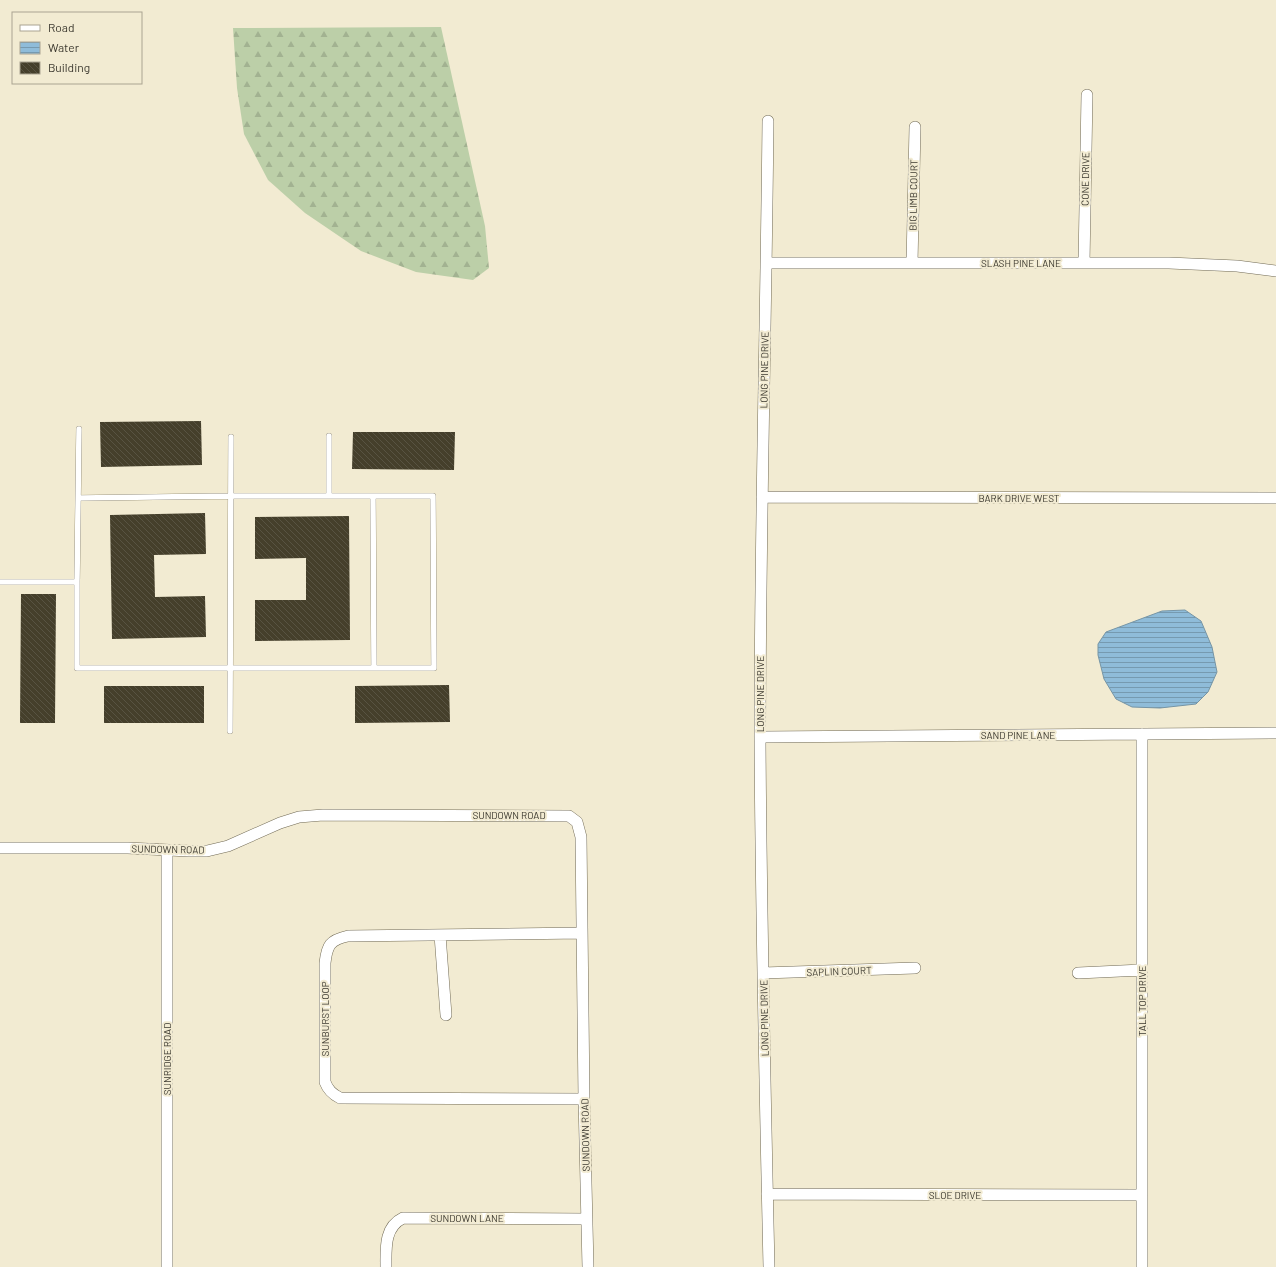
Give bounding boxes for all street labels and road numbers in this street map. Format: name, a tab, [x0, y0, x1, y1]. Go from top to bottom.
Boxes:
street label: CONE DRIVE	[1079, 152, 1091, 206]
street label: BIG LIMB COURT	[906, 159, 920, 231]
street label: SLASH PINE LANE	[981, 257, 1061, 269]
street label: LONG PINE DRIVE	[757, 332, 771, 408]
street label: BARK DRIVE WEST	[978, 492, 1060, 504]
street label: LONG PINE DRIVE	[754, 656, 766, 732]
street label: SAND PINE LANE	[981, 729, 1055, 741]
street label: SUNDOWN ROAD	[472, 809, 546, 821]
street label: SUNDOWN ROAD	[131, 842, 205, 856]
street label: SAPLIN COURT	[806, 964, 872, 978]
street label: TALL TOP DRIVE	[1136, 966, 1148, 1036]
street label: LONG PINE DRIVE	[757, 980, 771, 1056]
street label: SUNBURST LOOP	[319, 981, 331, 1057]
street label: SUNRIDGE ROAD	[161, 1023, 173, 1095]
street label: SUNDOWN ROAD	[578, 1098, 592, 1172]
street label: SLOE DRIVE	[929, 1189, 981, 1201]
street label: SUNDOWN LANE	[430, 1212, 504, 1224]

